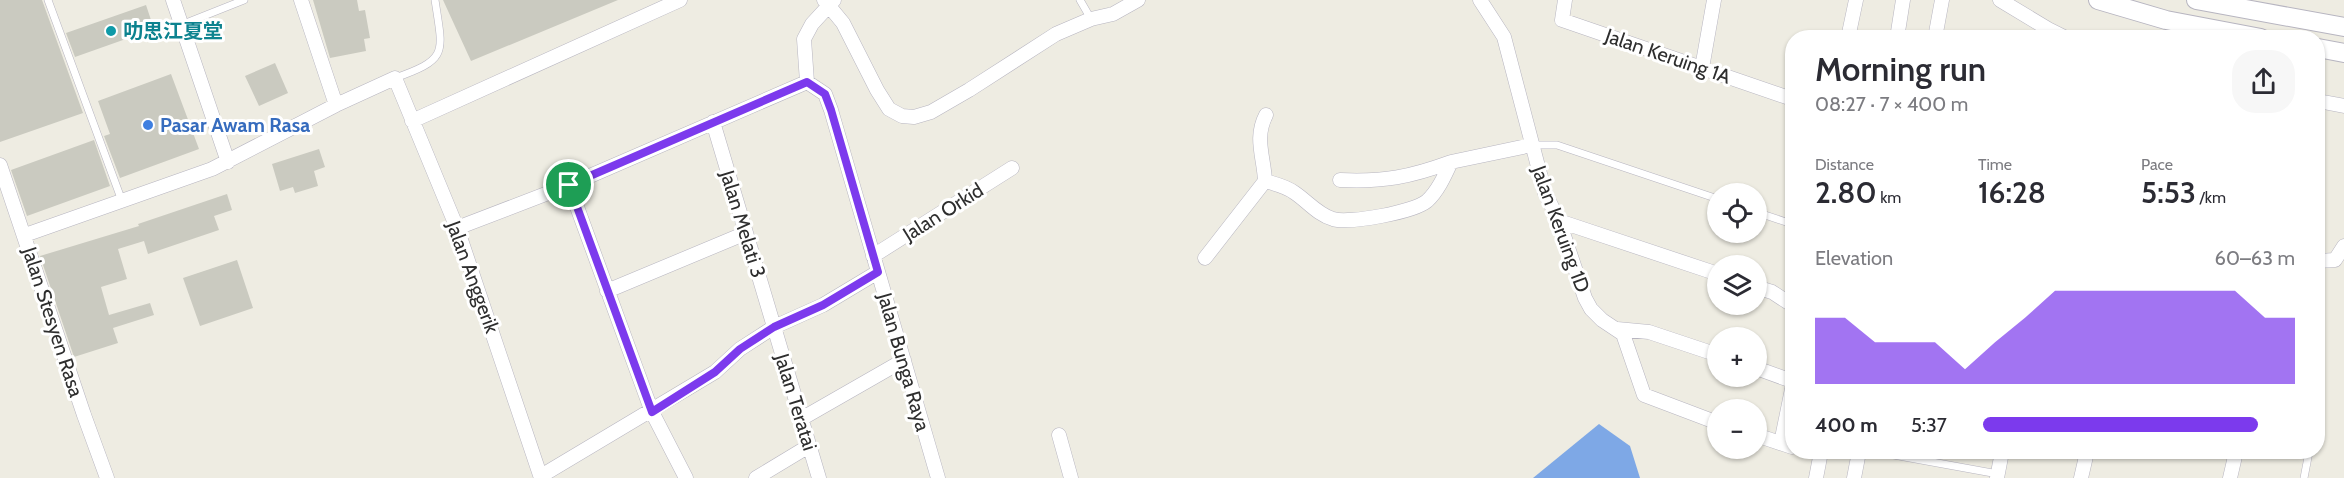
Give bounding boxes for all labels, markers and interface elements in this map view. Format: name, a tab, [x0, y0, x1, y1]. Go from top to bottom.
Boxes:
place label: 叻思江夏堂	[123, 19, 223, 43]
street label: Jalan Keruing 1A	[1601, 23, 1734, 89]
marker: 叻思江夏堂	[104, 24, 118, 38]
text: Morning run	[1815, 49, 1986, 89]
button: share	[2232, 50, 2295, 113]
text: 08:27 · 7 × 400 m	[1815, 92, 1968, 116]
place label: Pasar Awam Rasa	[160, 113, 310, 137]
marker: Pasar Awam Rasa	[141, 118, 155, 132]
text: Distance	[1815, 155, 1874, 174]
text: Time	[1978, 155, 2012, 174]
text: Pace	[2141, 155, 2173, 174]
pin	[543, 159, 594, 210]
street label: Jalan Keruing 1D	[1527, 161, 1595, 296]
street label: Jalan Melati 3	[715, 166, 771, 281]
icon: arrive	[552, 168, 585, 201]
text: 2.80	[1815, 174, 1877, 211]
text: 16:28	[1978, 174, 2046, 211]
text: 5:53	[2141, 174, 2196, 211]
street label: Jalan Orkid	[897, 178, 988, 247]
map controls	[1707, 183, 1767, 459]
button: locate	[1707, 183, 1767, 243]
text: km	[1877, 188, 1901, 207]
text: /km	[2196, 188, 2226, 207]
street label: Jalan Anggerik	[441, 217, 504, 336]
street label: Jalan Stesyen Rasa	[17, 243, 89, 400]
text: Elevation	[1815, 246, 1893, 270]
text: 60–63 m	[2215, 246, 2295, 270]
button: layers	[1707, 255, 1767, 315]
street label: Jalan Bunga Raya	[873, 289, 935, 434]
button: +	[1707, 327, 1767, 387]
street label: Jalan Teratai	[770, 350, 822, 453]
button: −	[1707, 399, 1767, 459]
text: 400 m	[1815, 413, 1878, 437]
text: 5:37	[1911, 413, 1947, 437]

